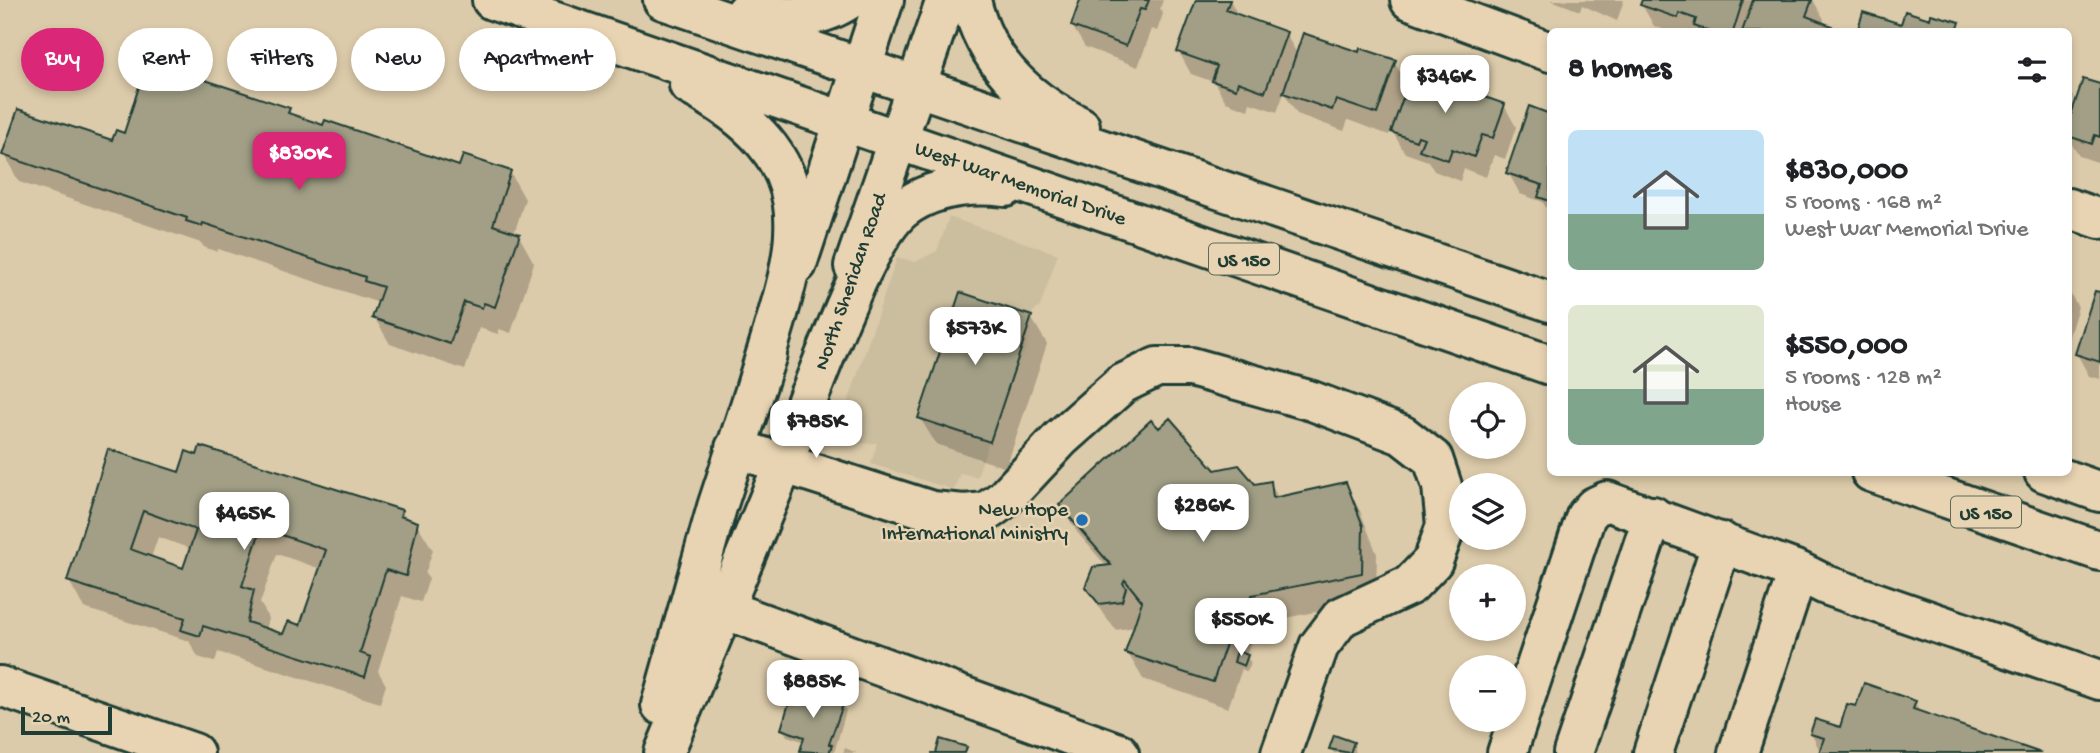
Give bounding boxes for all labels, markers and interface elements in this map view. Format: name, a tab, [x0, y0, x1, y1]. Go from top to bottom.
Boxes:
chip: Buy	[21, 28, 104, 91]
chip: Rent	[118, 28, 213, 91]
chip: Filters	[227, 28, 337, 91]
chip: New	[351, 28, 445, 91]
chip: Apartment	[459, 28, 616, 91]
icon: filters	[2013, 51, 2051, 89]
text: 8 homes	[1568, 53, 1671, 88]
pin: $346K	[1396, 55, 1494, 115]
text: $346K	[1416, 64, 1474, 91]
pin: $830K	[250, 132, 348, 192]
street label: West War Memorial Drive	[911, 137, 1130, 234]
text: $830K	[269, 141, 329, 168]
text: $830,000	[1785, 155, 1908, 190]
icon: home	[1624, 158, 1708, 242]
street label: North Sheridan Road	[810, 189, 895, 374]
text: 5 rooms · 168 m²	[1785, 190, 1942, 217]
text: West War Memorial Drive	[1785, 217, 2028, 244]
road number: US 150	[1209, 244, 1279, 274]
pin: $573K	[926, 308, 1024, 367]
text: $573K	[946, 316, 1005, 343]
text: $550,000	[1785, 330, 1908, 365]
icon: home	[1624, 333, 1708, 417]
text: 5 rooms · 128 m²	[1785, 365, 1942, 392]
map controls	[1449, 382, 1526, 732]
button: locate	[1449, 382, 1526, 459]
text: House	[1785, 392, 1841, 419]
pin: $785K	[767, 400, 865, 460]
text: $785K	[786, 409, 846, 436]
button: layers	[1449, 473, 1526, 550]
pin: $286K	[1154, 484, 1252, 544]
pin: $465K	[195, 492, 293, 552]
text: $286K	[1174, 493, 1232, 520]
road number: US 150	[1951, 496, 2021, 527]
place label: New Hope International Ministry	[882, 499, 1069, 548]
text: $465K	[215, 501, 273, 528]
marker: New Hope International Ministry	[1074, 512, 1090, 528]
button: +	[1449, 564, 1526, 641]
pin: $550K	[1192, 598, 1290, 658]
text: $550K	[1211, 607, 1271, 634]
button: −	[1449, 655, 1526, 732]
pin: $885K	[764, 660, 862, 720]
text: $885K	[783, 669, 843, 696]
scale bar	[21, 704, 112, 736]
text: 20 m	[32, 707, 70, 730]

